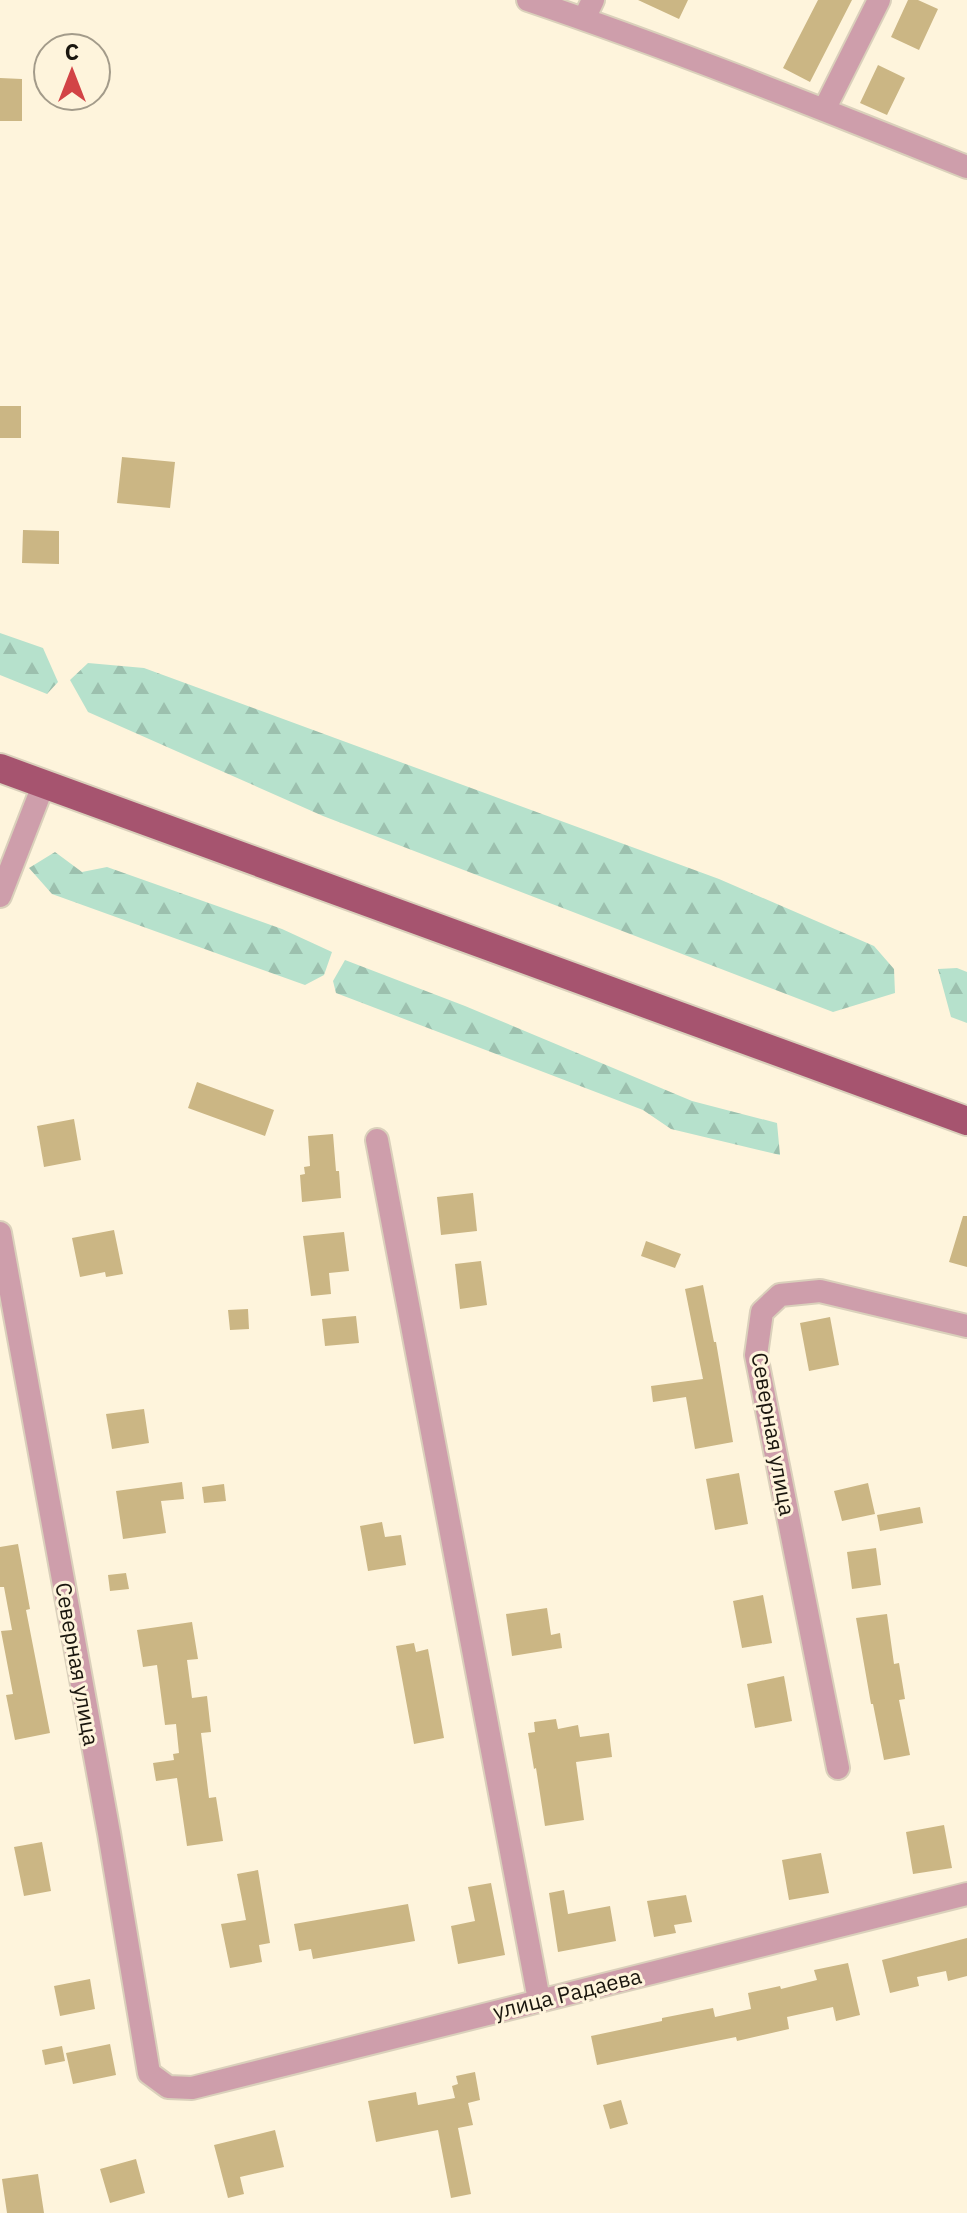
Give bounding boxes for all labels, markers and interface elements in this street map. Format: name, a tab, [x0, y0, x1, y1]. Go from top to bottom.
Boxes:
north arrow	[32, 32, 112, 112]
text: С	[65, 37, 79, 66]
street label: Северная улица	[745, 1350, 803, 1518]
street label: Северная улица	[49, 1580, 107, 1748]
street label: улица Радаева	[490, 1960, 645, 2026]

